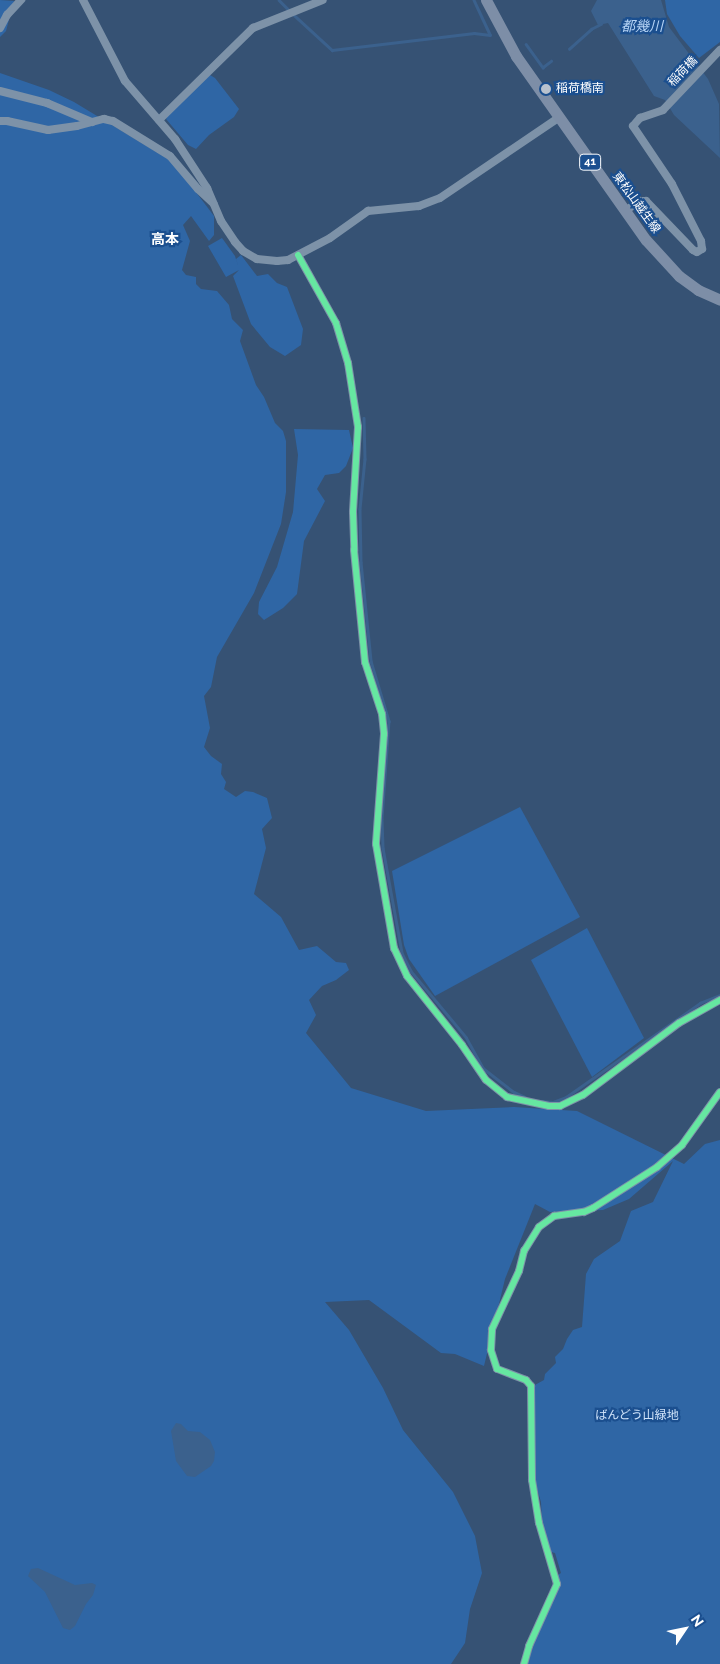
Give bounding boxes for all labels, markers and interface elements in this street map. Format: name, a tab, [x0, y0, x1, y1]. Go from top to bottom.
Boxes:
water label: 都幾川	[621, 18, 663, 34]
street label: 稲荷橋	[665, 54, 701, 90]
place label: 稲荷橋南	[556, 82, 604, 96]
marker: 稲荷橋南	[540, 83, 552, 95]
road number: 41	[579, 154, 601, 170]
street label: 東松山越生線	[609, 170, 663, 236]
district label: 高本	[151, 231, 179, 247]
park label: ばんどう山緑地	[595, 1409, 679, 1423]
north arrow	[660, 1604, 710, 1654]
text: N	[688, 1612, 707, 1630]

